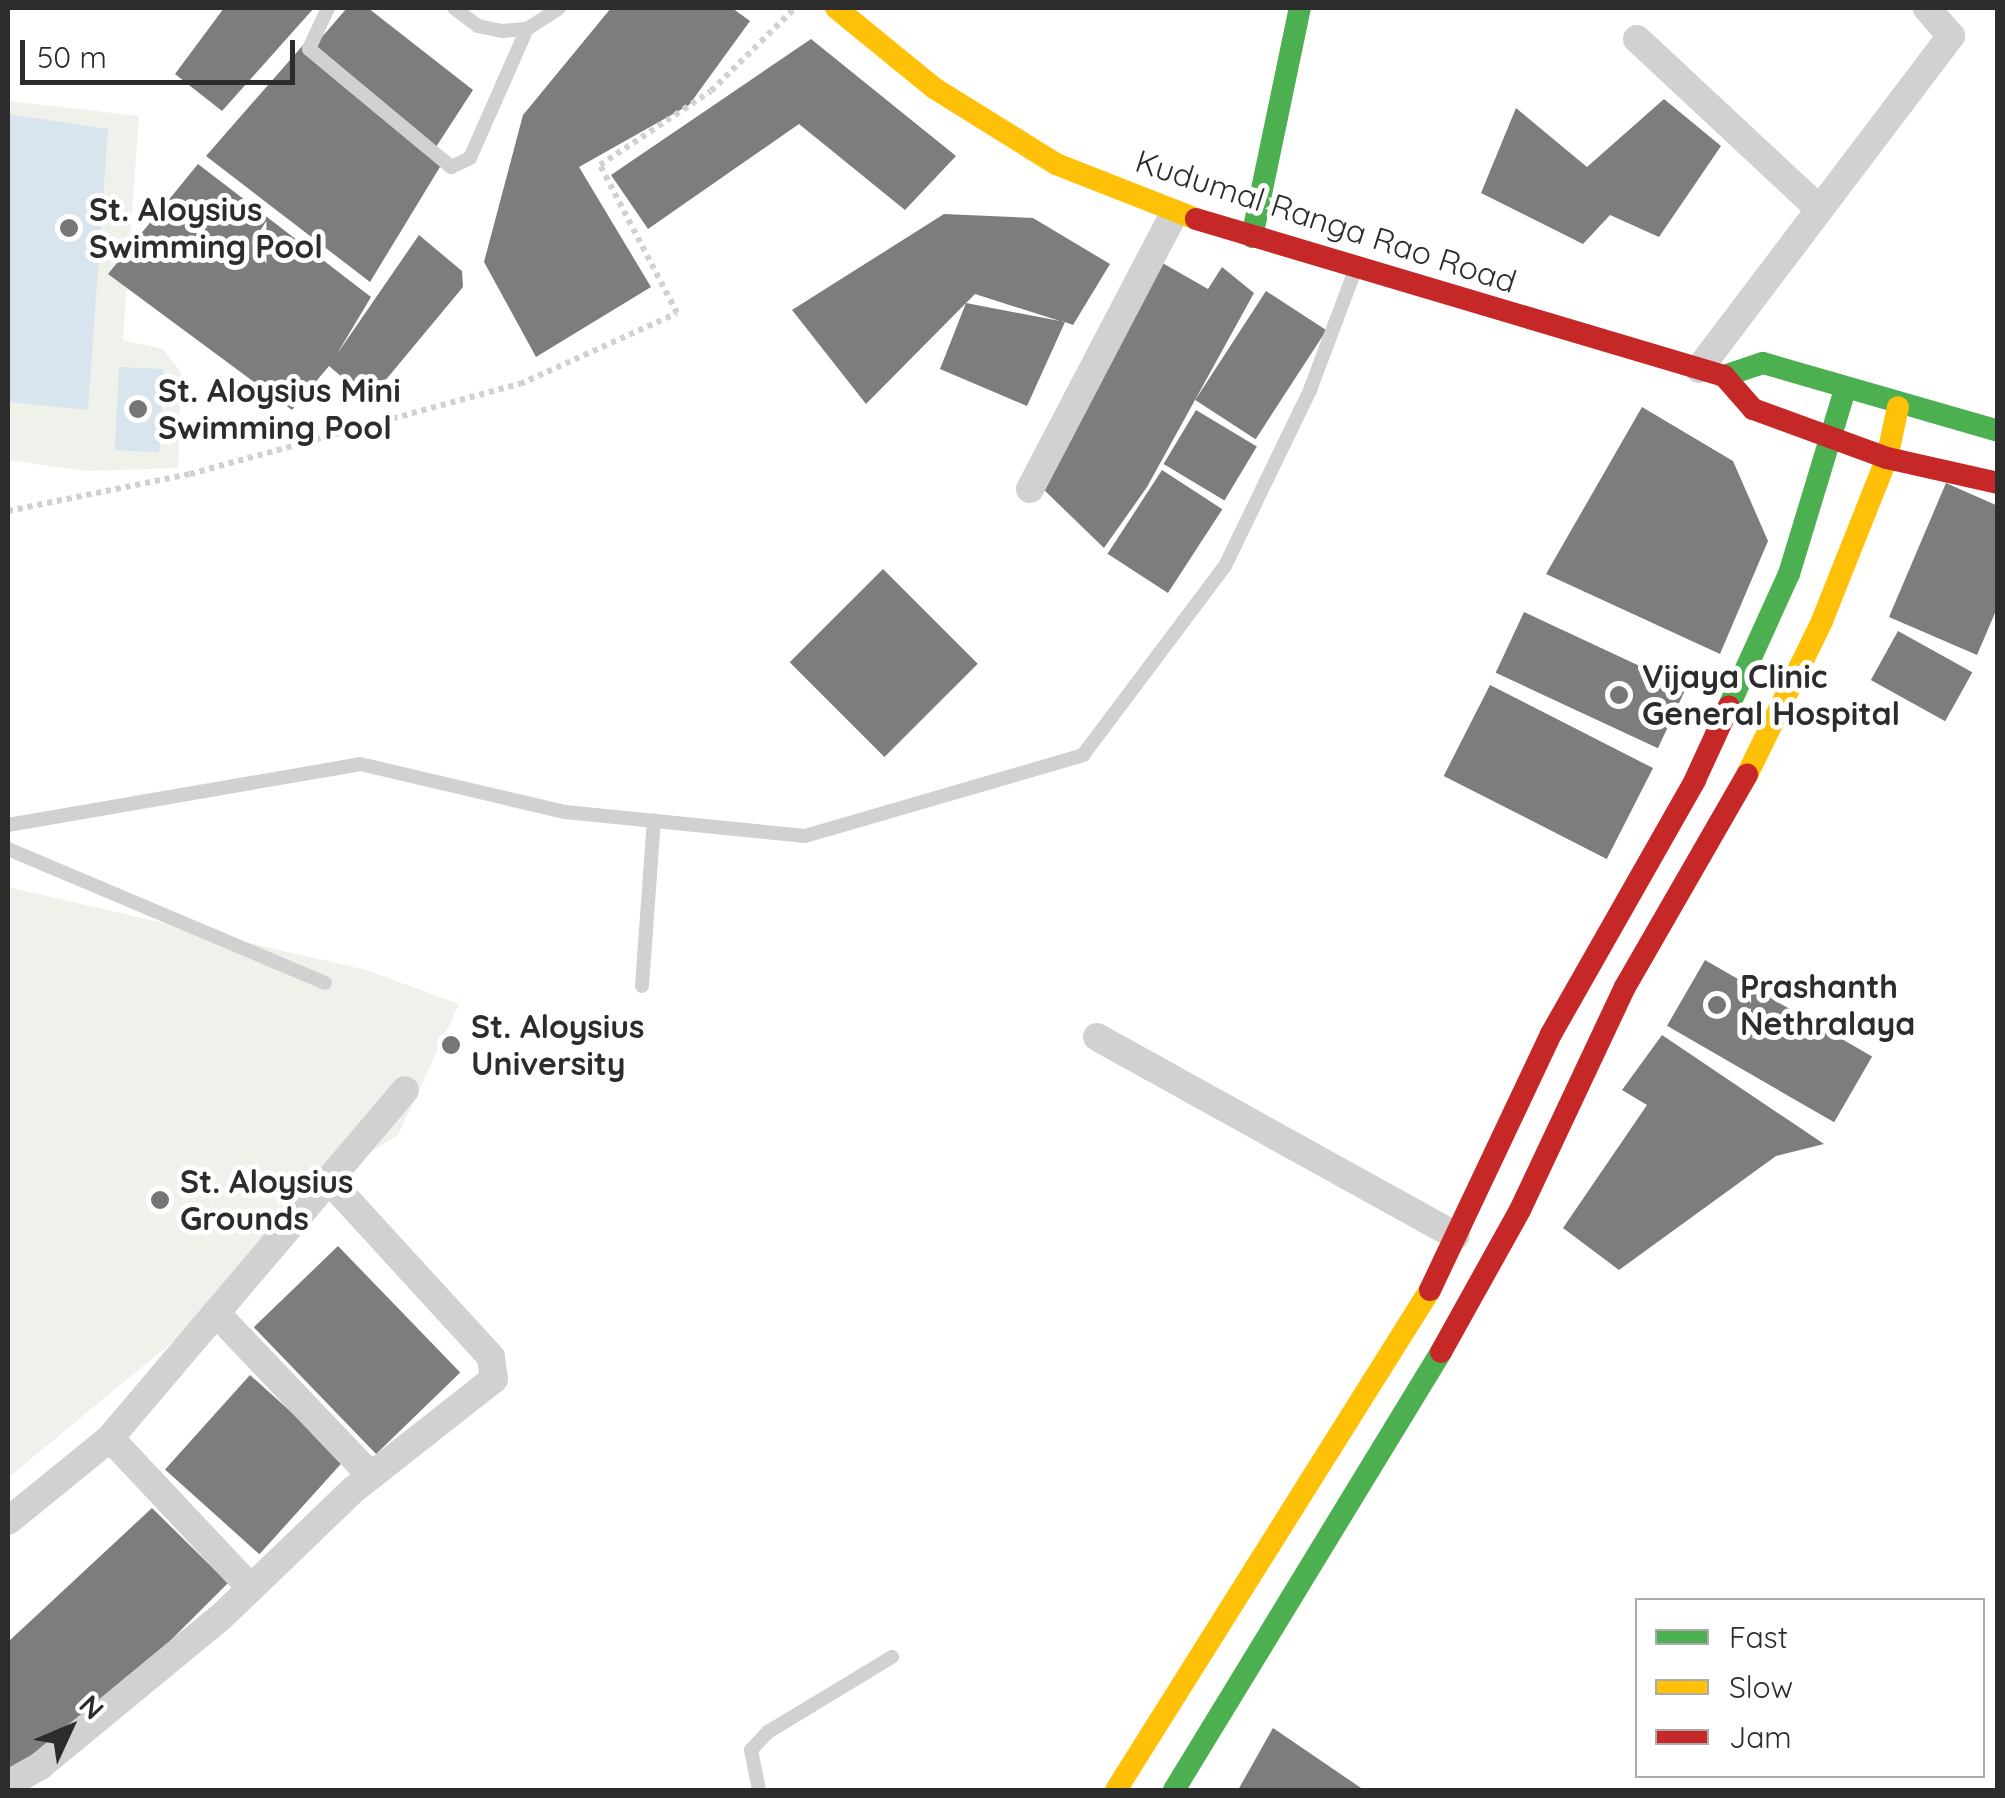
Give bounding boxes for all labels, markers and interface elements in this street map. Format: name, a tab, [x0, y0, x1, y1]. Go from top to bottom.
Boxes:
scale bar	[25, 20, 300, 82]
text: 50 m	[37, 38, 107, 76]
street label: Kudumal Ranga Rao Road	[1131, 141, 1521, 301]
place label: St. Aloysius Swimming Pool	[89, 191, 323, 266]
marker: St. Aloysius Swimming Pool	[58, 217, 80, 239]
place label: St. Aloysius Mini Swimming Pool	[158, 372, 401, 447]
marker: St. Aloysius Mini Swimming Pool	[127, 398, 149, 420]
place label: Vijaya Clinic General Hospital	[1642, 658, 1900, 733]
marker: Vijaya Clinic General Hospital	[1606, 682, 1632, 708]
place label: Prashanth Nethralaya	[1740, 968, 1915, 1043]
marker: Prashanth Nethralaya	[1704, 992, 1730, 1018]
place label: St. Aloysius University	[471, 1008, 645, 1083]
marker: St. Aloysius University	[440, 1034, 462, 1056]
place label: St. Aloysius Grounds	[180, 1163, 354, 1238]
marker: St. Aloysius Grounds	[149, 1189, 171, 1211]
legend	[1635, 1598, 1985, 1778]
text: Fast	[1729, 1618, 1788, 1656]
text: Slow	[1729, 1668, 1793, 1706]
north arrow	[20, 1678, 120, 1778]
text: N	[72, 1687, 112, 1726]
text: Jam	[1729, 1718, 1792, 1756]

